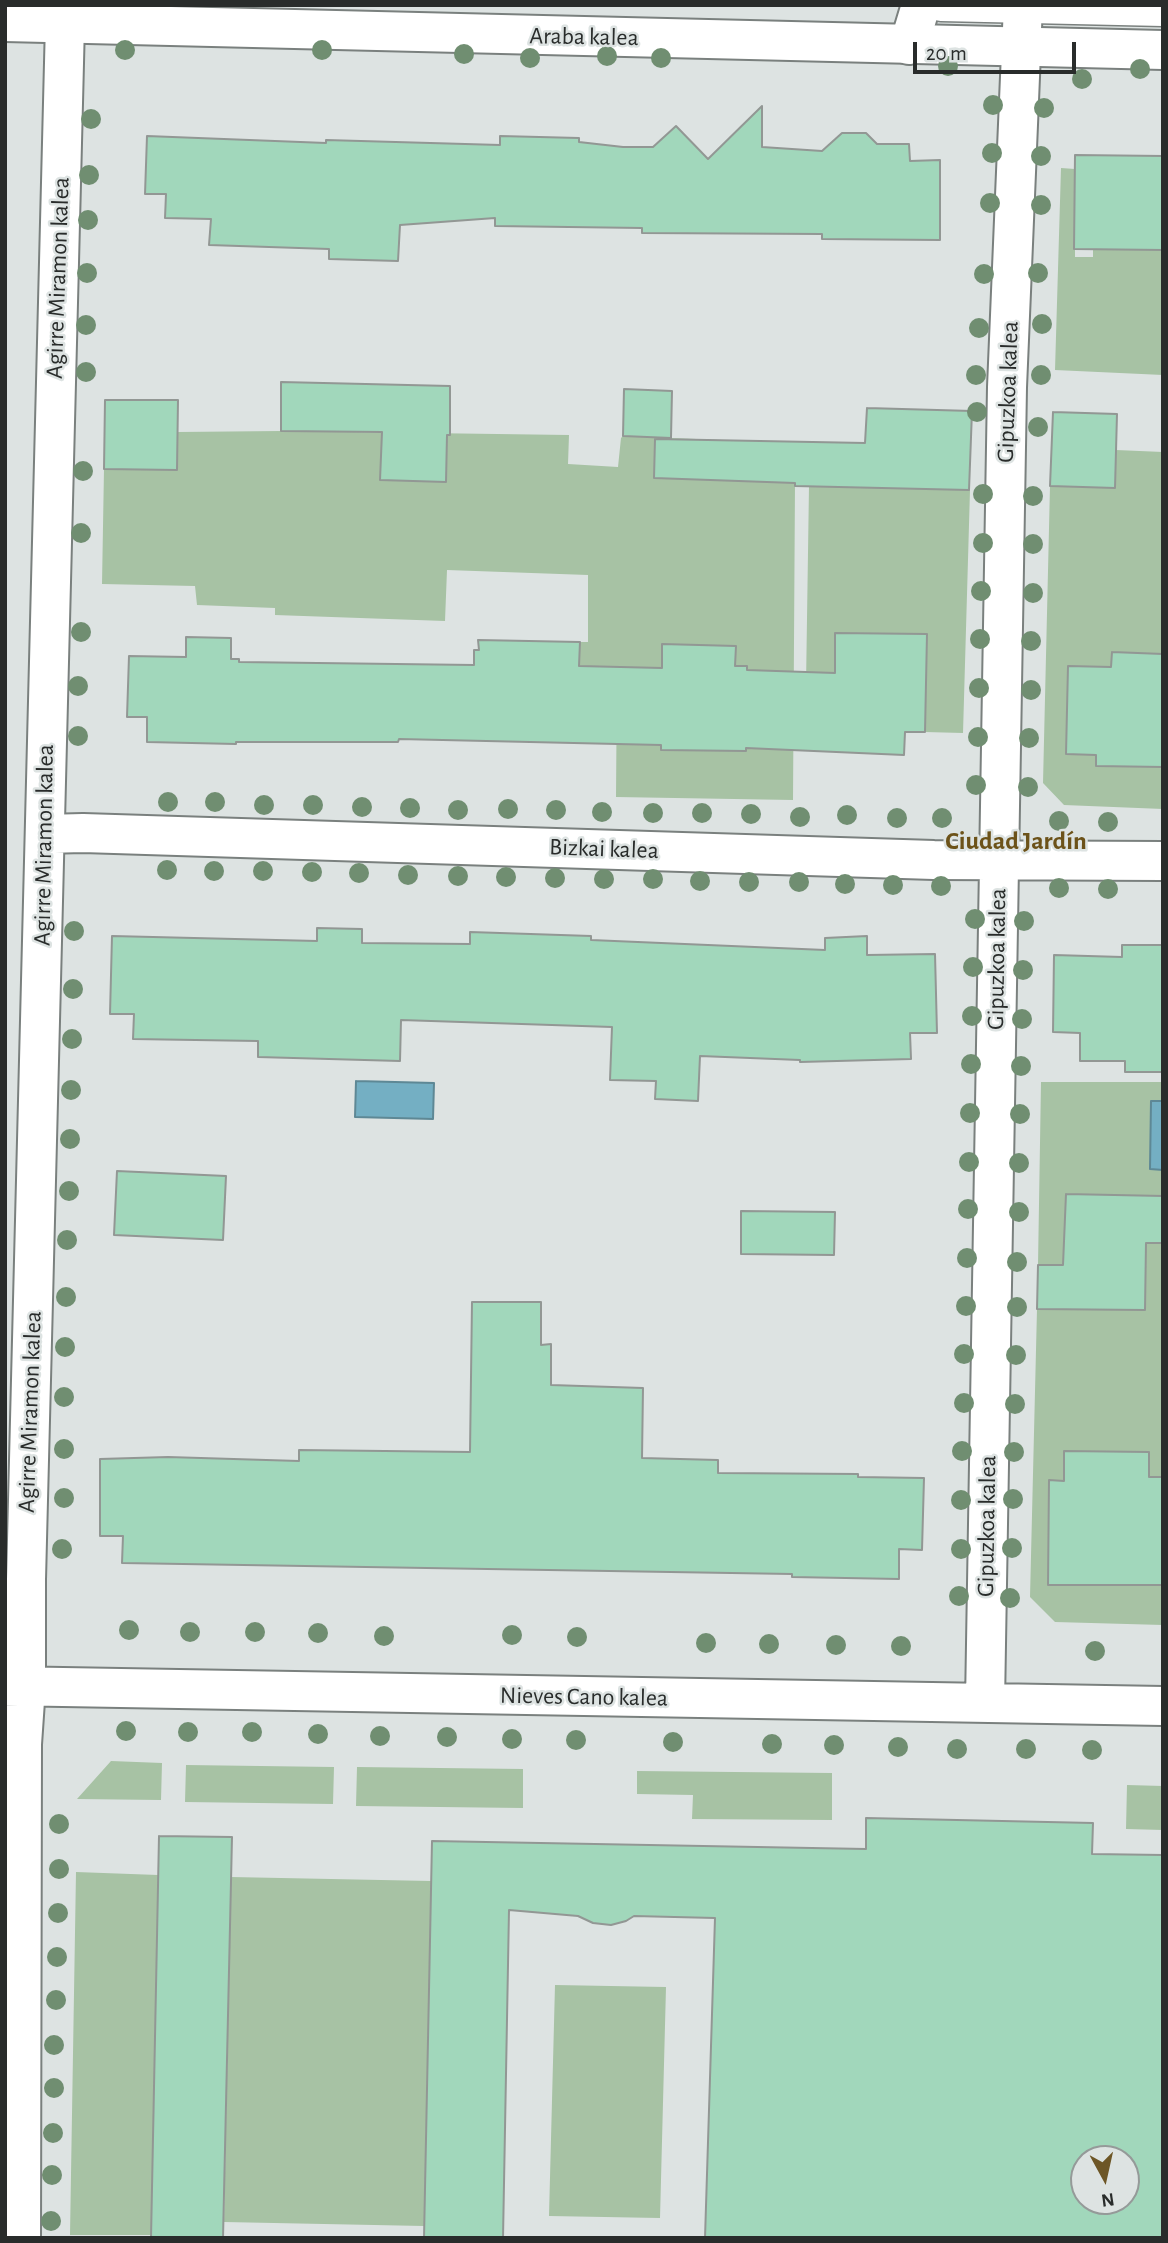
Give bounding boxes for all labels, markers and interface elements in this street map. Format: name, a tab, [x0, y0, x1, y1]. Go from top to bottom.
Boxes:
street label: Araba kalea	[529, 22, 639, 52]
scale bar	[916, 28, 1079, 72]
text: 20 m	[926, 43, 967, 64]
street label: Agirre Miramon kalea	[40, 177, 76, 379]
street label: Gipuzkoa kalea	[991, 321, 1025, 463]
street label: Agirre Miramon kalea	[28, 744, 60, 946]
district label: Ciudad Jardín	[945, 825, 1087, 857]
street label: Bizkai kalea	[549, 833, 659, 865]
street label: Gipuzkoa kalea	[981, 888, 1013, 1030]
street label: Agirre Miramon kalea	[12, 1311, 48, 1513]
street label: Gipuzkoa kalea	[971, 1455, 1003, 1597]
street label: Nieves Cano kalea	[500, 1681, 668, 1713]
north arrow	[1070, 2145, 1140, 2215]
text: N	[1100, 2189, 1116, 2210]

